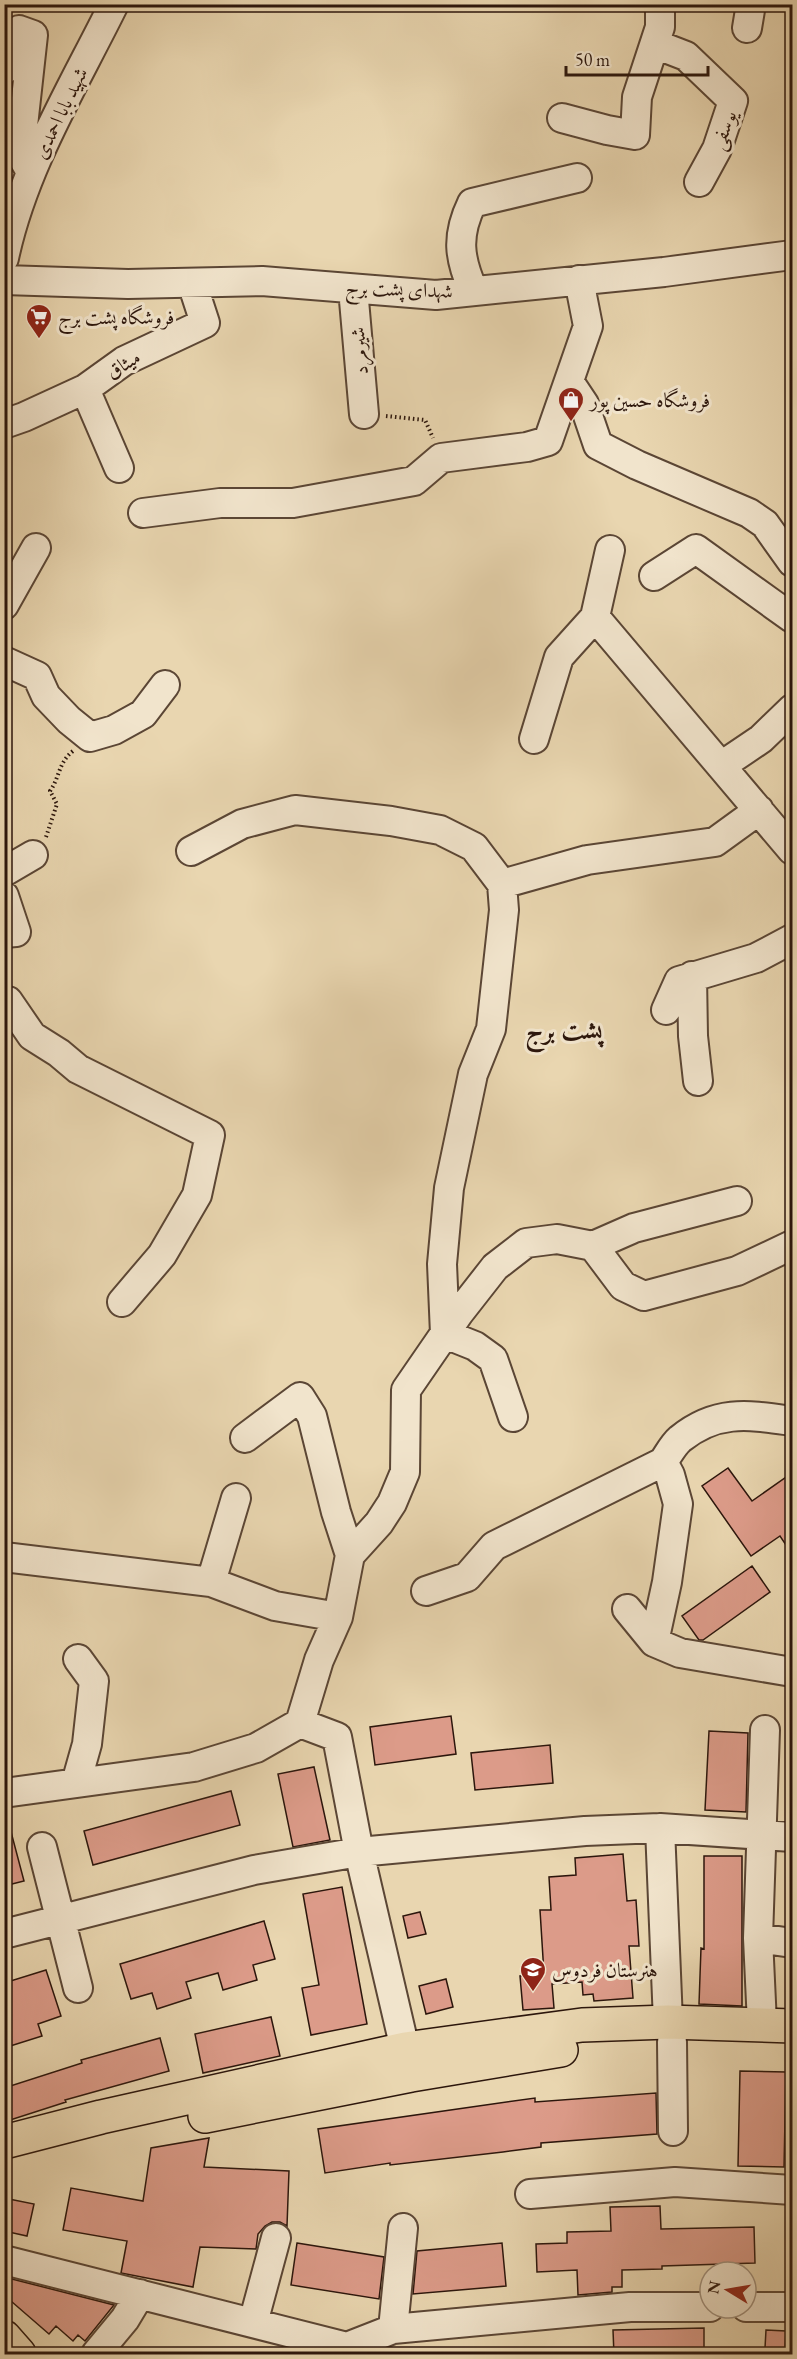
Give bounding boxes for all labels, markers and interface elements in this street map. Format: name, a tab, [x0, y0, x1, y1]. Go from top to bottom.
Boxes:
scale bar	[566, 39, 708, 77]
text: 50 m	[575, 48, 610, 71]
street label: شهید بابا احمدی	[27, 63, 93, 163]
street label: یوسفی	[704, 106, 745, 154]
street label: شهدای پشت برج	[345, 274, 453, 309]
supermarket icon: فروشگاه پشت برج	[24, 302, 54, 340]
place label: فروشگاه پشت برج	[58, 304, 174, 335]
street label: شیرمرد	[344, 326, 375, 376]
street label: میثاق	[101, 344, 145, 384]
shop icon: فروشگاه حسین پور	[556, 385, 586, 423]
place label: فروشگاه حسین پور	[588, 387, 710, 415]
district label: پشت برج	[525, 1013, 605, 1053]
school or university icon: هنرستان فردوس	[518, 1955, 548, 1993]
place label: هنرستان فردوس	[552, 1957, 658, 1983]
north arrow	[698, 2260, 758, 2320]
text: N	[702, 2279, 725, 2296]

